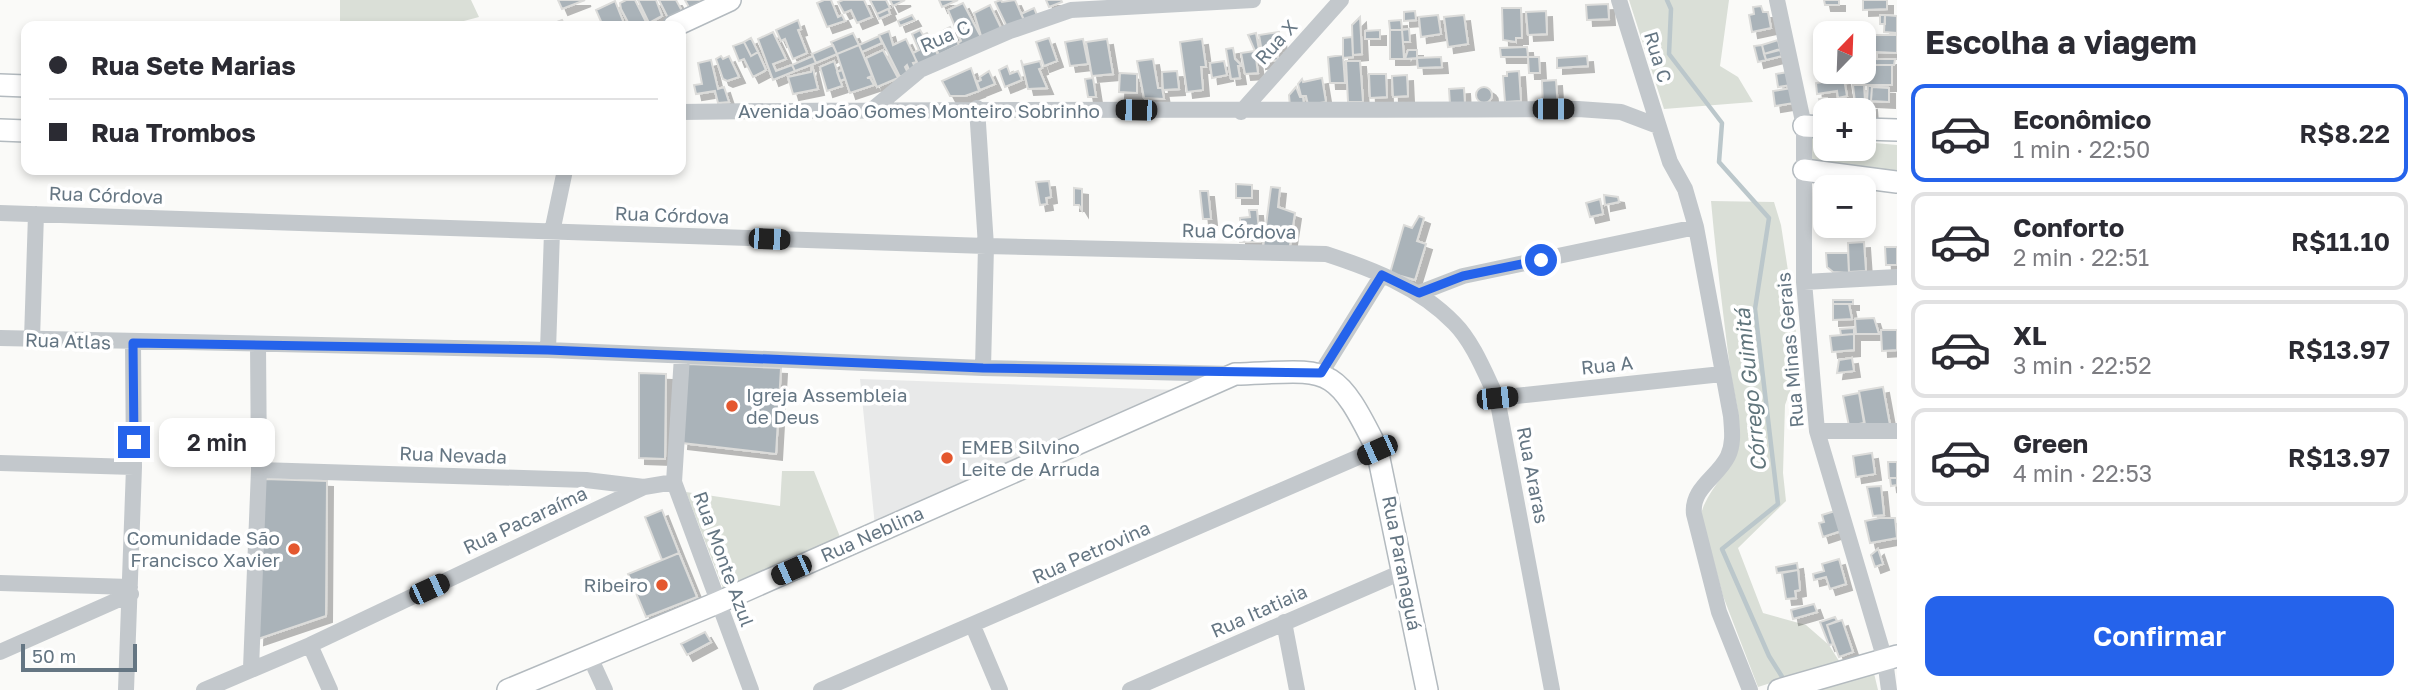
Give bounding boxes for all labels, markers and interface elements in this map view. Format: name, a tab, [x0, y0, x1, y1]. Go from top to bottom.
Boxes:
street label: Rua C	[916, 14, 973, 57]
street label: Rua X	[1250, 15, 1302, 69]
north arrow	[1813, 21, 1876, 84]
map controls	[1813, 21, 1876, 238]
text: Escolha a viagem	[1925, 23, 2197, 61]
street label: Rua C	[1640, 28, 1677, 85]
text: Rua Sete Marias	[91, 50, 296, 81]
button: +	[1813, 98, 1876, 161]
street label: Avenida João Gomes Monteiro Sobrinho	[738, 99, 1100, 122]
car	[1115, 99, 1158, 121]
car	[1533, 99, 1575, 120]
icon: car	[1929, 102, 1992, 165]
text: Econômico	[2013, 104, 2151, 135]
text: Rua Trombos	[91, 117, 256, 148]
text: R$8.22	[2299, 118, 2390, 149]
text: 1 min · 22:50	[2013, 135, 2150, 163]
button: −	[1813, 175, 1876, 238]
street label: Rua Córdova	[48, 181, 164, 208]
street label: Rua Córdova	[614, 201, 730, 228]
icon: car	[1929, 210, 1992, 273]
text: Conforto	[2013, 212, 2124, 243]
street label: Rua Córdova	[1182, 218, 1296, 243]
text: R$11.10	[2291, 226, 2390, 257]
car	[748, 228, 791, 250]
text: 2 min · 22:51	[2013, 243, 2149, 271]
route start	[1525, 244, 1557, 276]
street label: Rua Minas Gerais	[1771, 271, 1808, 429]
water label: Córrego Guimitá	[1728, 305, 1771, 473]
icon: car	[1929, 318, 1992, 381]
text: XL	[2013, 320, 2047, 351]
street label: Rua Atlas	[25, 328, 111, 353]
text: R$13.97	[2288, 334, 2390, 365]
street label: Rua A	[1580, 350, 1634, 379]
text: 3 min · 22:52	[2013, 351, 2152, 379]
place label: Igreja Assembleia de Deus	[746, 383, 908, 428]
car	[1476, 385, 1519, 411]
marker: Igreja Assembleia de Deus	[724, 398, 740, 414]
callout: 2 min	[158, 418, 274, 466]
street label: Rua Araras	[1513, 424, 1554, 525]
route end	[118, 426, 150, 458]
icon: car	[1929, 426, 1992, 489]
text: 2 min	[187, 428, 247, 456]
text: Green	[2013, 428, 2088, 459]
car	[1354, 432, 1401, 468]
place label: EMEB Silvino Leite de Arruda	[961, 435, 1100, 480]
street label: Rua Nevada	[399, 441, 507, 468]
text: R$13.97	[2288, 442, 2390, 473]
marker: EMEB Silvino Leite de Arruda	[939, 450, 955, 466]
text: 4 min · 22:53	[2013, 459, 2152, 487]
street label: Rua Pacaraíma	[459, 481, 590, 558]
street label: Rua Monte Azul	[689, 488, 760, 630]
street label: Rua Paranaguá	[1378, 494, 1427, 632]
street label: Rua Neblina	[817, 501, 927, 566]
street label: Rua Petrovina	[1028, 515, 1153, 588]
place label: Comunidade São Francisco Xavier	[126, 526, 281, 571]
marker: Comunidade São Francisco Xavier	[286, 541, 302, 557]
car	[768, 552, 815, 588]
car	[406, 571, 453, 607]
place label: Ribeiro	[584, 573, 648, 596]
marker: Ribeiro	[654, 577, 670, 593]
street label: Rua Itatiaia	[1207, 579, 1310, 642]
button: Confirmar	[1925, 596, 2394, 676]
scale bar	[21, 641, 136, 673]
text: 50 m	[32, 644, 76, 667]

